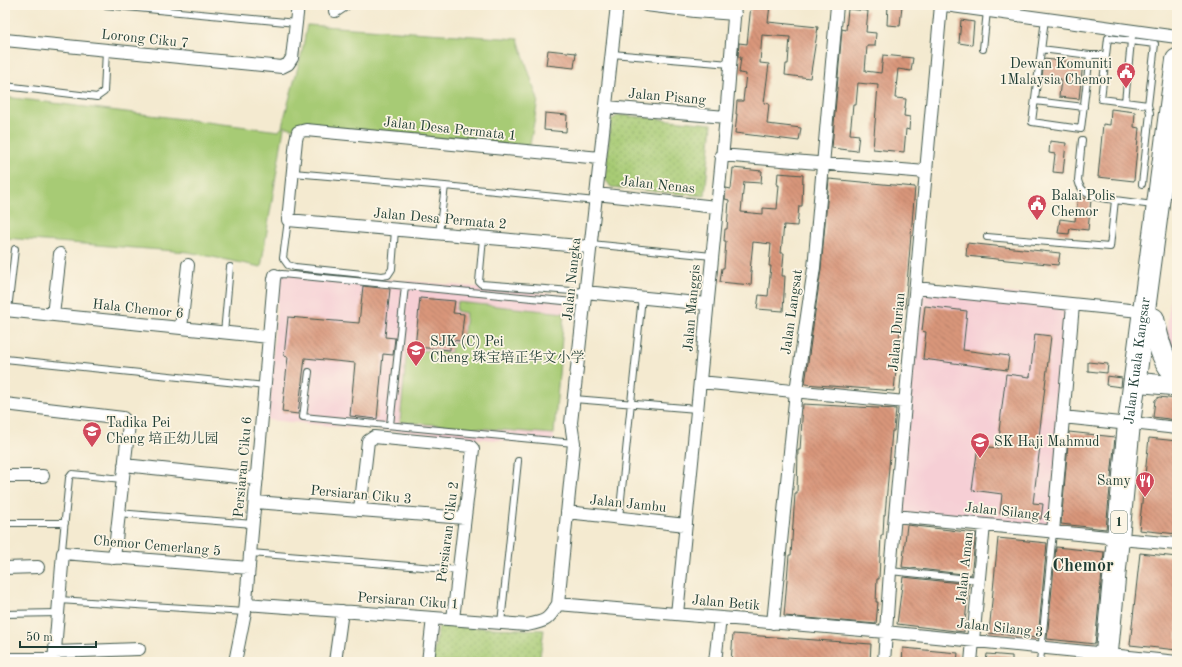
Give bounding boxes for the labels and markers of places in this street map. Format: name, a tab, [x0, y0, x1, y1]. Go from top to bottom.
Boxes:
place label: Dewan Komuniti 1Malaysia Chemor	[999, 57, 1112, 87]
public building icon: Dewan Komuniti 1Malaysia Chemor	[1115, 61, 1137, 89]
place label: Balai Polis Chemor	[1051, 189, 1115, 219]
public building icon: Balai Polis Chemor	[1026, 193, 1048, 221]
place label: SJK (C) Pei Cheng 珠宝培正华文小学	[430, 335, 584, 365]
school or university icon: SJK (C) Pei Cheng 珠宝培正华文小学	[405, 339, 427, 367]
place label: Tadika Pei Cheng 培正幼儿园	[106, 416, 218, 446]
school or university icon: Tadika Pei Cheng 培正幼儿园	[81, 420, 103, 448]
school or university icon: SK Haji Mahmud	[969, 431, 991, 459]
place label: SK Haji Mahmud	[994, 435, 1099, 449]
restaurant icon: Samy	[1134, 470, 1156, 498]
place label: Samy	[1097, 474, 1132, 488]

